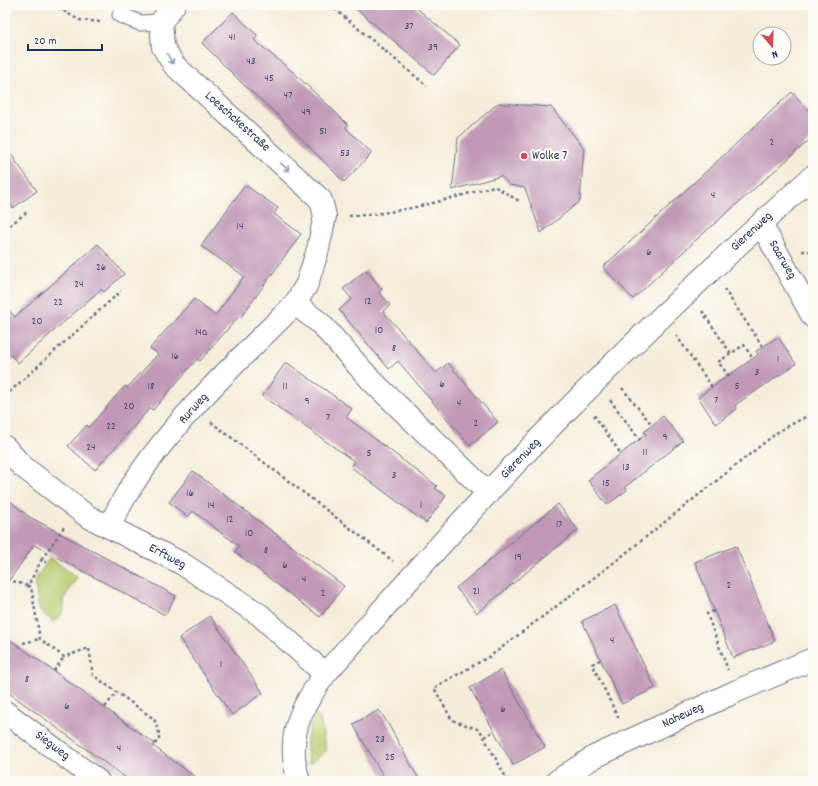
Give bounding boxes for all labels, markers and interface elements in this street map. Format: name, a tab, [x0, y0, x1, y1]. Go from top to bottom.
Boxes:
house number: 37	[404, 19, 414, 35]
scale bar	[28, 26, 102, 52]
north arrow	[752, 26, 792, 66]
house number: 41	[229, 30, 235, 46]
text: 20 m	[34, 33, 57, 50]
house number: 39	[428, 40, 438, 56]
text: N	[769, 45, 780, 62]
one-way arrow	[167, 53, 175, 65]
house number: 43	[246, 54, 256, 70]
house number: 45	[264, 71, 274, 87]
street label: Loeschckestraße	[200, 87, 274, 157]
house number: 47	[284, 88, 292, 104]
house number: 49	[301, 105, 311, 121]
house number: 51	[319, 124, 327, 140]
house number: 2	[770, 135, 775, 151]
house number: 53	[340, 146, 350, 162]
place label: Wolke 7	[532, 147, 567, 166]
marker: Wolke 7	[519, 151, 529, 161]
one-way arrow	[280, 162, 290, 171]
house number: 4	[711, 188, 715, 204]
street label: Gierenweg	[727, 207, 777, 256]
house number: 14	[237, 219, 243, 235]
street label: Saarweg	[763, 237, 801, 283]
house number: 6	[646, 245, 652, 261]
house number: 26	[96, 260, 106, 276]
house number: 24	[74, 277, 84, 293]
house number: 12	[364, 294, 372, 310]
house number: 22	[53, 295, 63, 311]
house number: 20	[32, 314, 42, 330]
house number: 10	[375, 323, 383, 339]
house number: 14a	[195, 325, 208, 341]
house number: 8	[392, 341, 396, 357]
house number: 16	[171, 349, 179, 365]
house number: 1	[777, 352, 779, 368]
house number: 3	[755, 365, 760, 381]
house number: 6	[439, 377, 445, 393]
house number: 18	[148, 379, 154, 395]
house number: 11	[283, 379, 287, 395]
house number: 5	[734, 379, 740, 395]
street label: Rurweg	[175, 389, 213, 429]
house number: 7	[714, 393, 718, 409]
house number: 9	[304, 394, 310, 410]
house number: 4	[457, 396, 461, 412]
house number: 20	[124, 399, 134, 415]
house number: 7	[326, 410, 330, 426]
house number: 2	[474, 416, 479, 432]
house number: 22	[106, 419, 116, 435]
house number: 9	[662, 430, 668, 446]
street label: Gierenweg	[496, 434, 546, 484]
house number: 24	[86, 440, 96, 456]
house number: 11	[643, 445, 647, 461]
house number: 5	[366, 446, 372, 462]
house number: 13	[622, 460, 630, 476]
house number: 3	[392, 468, 397, 484]
house number: 15	[602, 476, 610, 492]
house number: 16	[186, 486, 194, 502]
house number: 14	[208, 498, 214, 514]
house number: 1	[420, 498, 422, 514]
house number: 12	[226, 512, 234, 528]
house number: 17	[556, 517, 562, 533]
house number: 10	[245, 526, 253, 542]
street label: Erftweg	[145, 539, 189, 575]
house number: 8	[264, 543, 268, 559]
house number: 19	[514, 550, 522, 566]
house number: 6	[282, 558, 288, 574]
house number: 4	[302, 572, 306, 588]
house number: 2	[727, 578, 732, 594]
house number: 21	[472, 584, 480, 600]
house number: 2	[321, 586, 326, 602]
house number: 4	[610, 633, 614, 649]
house number: 1	[220, 657, 222, 673]
house number: 8	[25, 672, 29, 688]
street label: Naheweg	[659, 698, 707, 734]
house number: 6	[64, 699, 70, 715]
house number: 6	[500, 702, 506, 718]
street label: Siegweg	[31, 727, 74, 766]
house number: 23	[375, 732, 385, 748]
house number: 4	[117, 741, 121, 757]
house number: 25	[385, 750, 395, 766]

